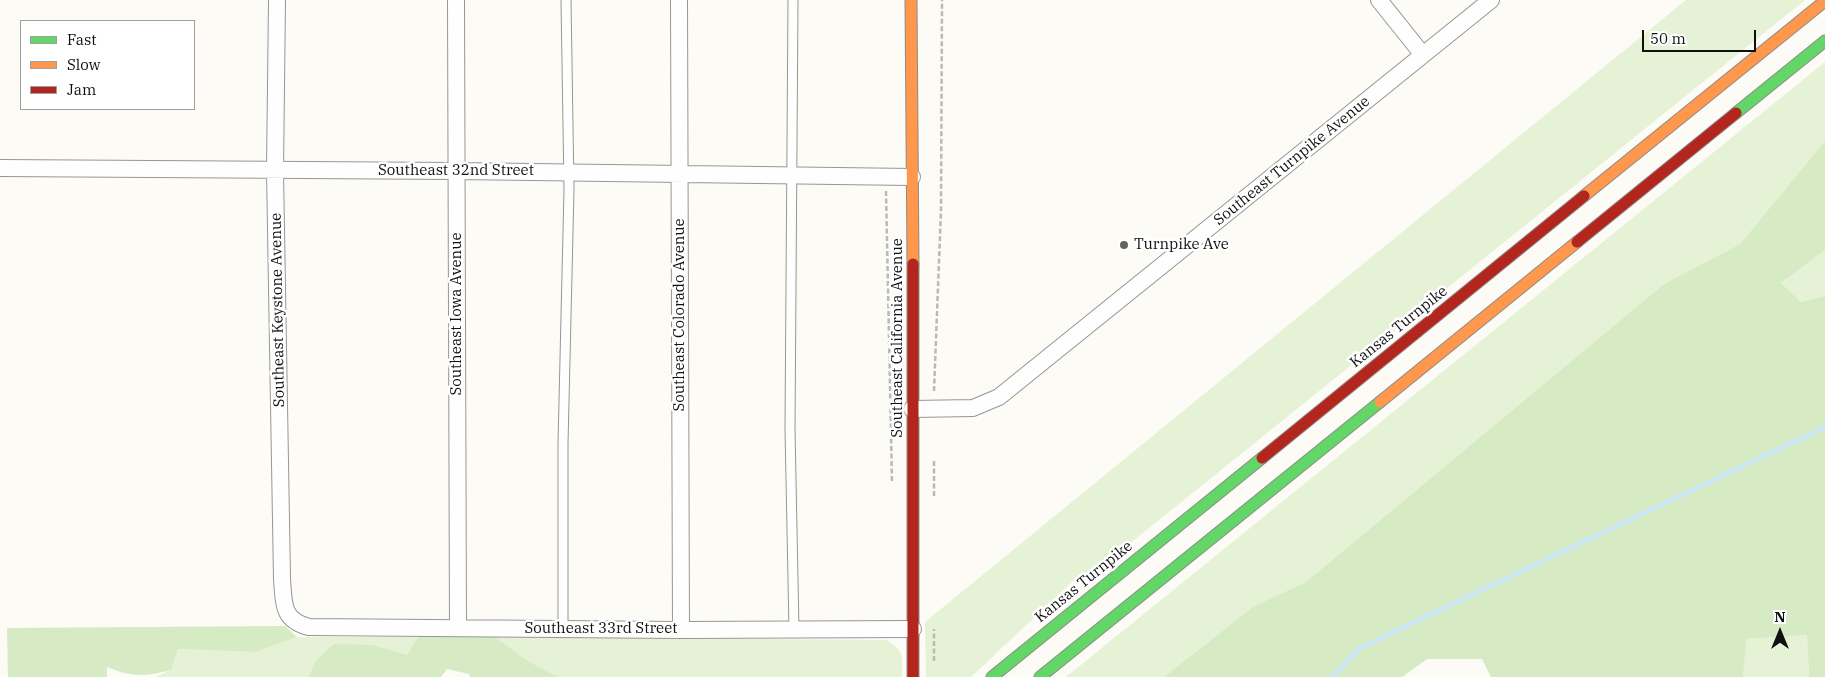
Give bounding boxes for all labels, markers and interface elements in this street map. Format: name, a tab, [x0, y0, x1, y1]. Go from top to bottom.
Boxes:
legend	[20, 20, 195, 110]
scale bar	[1645, 20, 1759, 52]
text: 50 m	[1650, 29, 1686, 48]
text: Fast	[67, 30, 97, 49]
text: Slow	[67, 55, 100, 74]
text: Jam	[67, 80, 96, 99]
street label: Southeast Turnpike Avenue	[1210, 93, 1374, 229]
street label: Southeast 32nd Street	[378, 162, 534, 180]
street label: Southeast Keystone Avenue	[267, 213, 289, 407]
street label: Southeast Colorado Avenue	[671, 218, 689, 412]
street label: Southeast Iowa Avenue	[448, 232, 466, 396]
place label: Turnpike Ave	[1134, 236, 1229, 254]
street label: Southeast California Avenue	[889, 238, 907, 438]
marker: Turnpike Ave	[1118, 239, 1130, 251]
street label: Kansas Turnpike	[1347, 282, 1451, 372]
street label: Kansas Turnpike	[1032, 537, 1136, 627]
north arrow	[1755, 607, 1805, 657]
text: N	[1774, 608, 1786, 626]
street label: Southeast 33rd Street	[525, 620, 677, 638]

